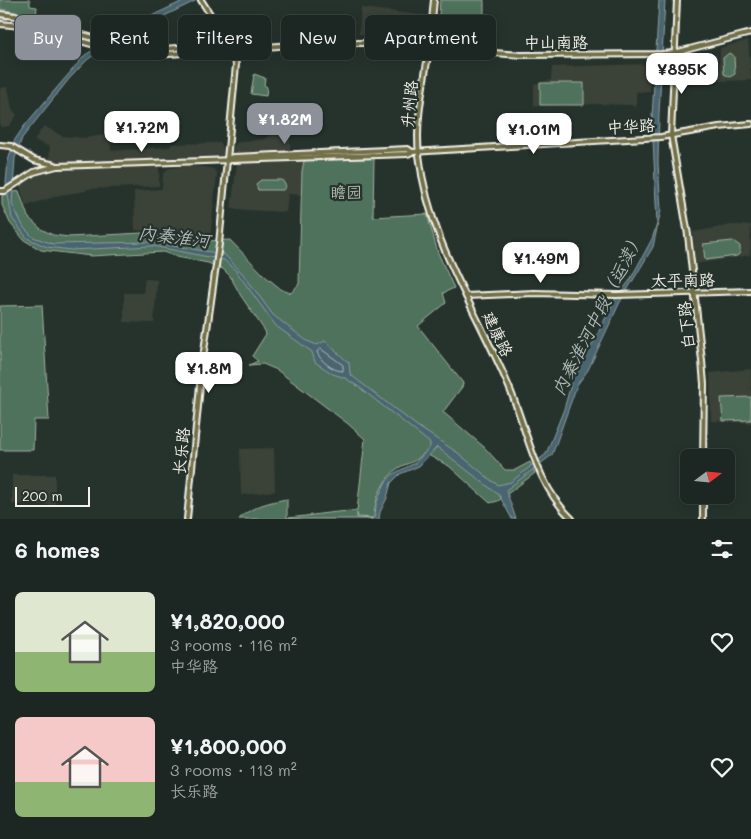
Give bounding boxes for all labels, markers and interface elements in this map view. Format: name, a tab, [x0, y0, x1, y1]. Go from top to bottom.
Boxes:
chip: Buy	[15, 15, 81, 60]
chip: Rent	[91, 15, 168, 60]
chip: Filters	[178, 15, 271, 60]
chip: New	[281, 15, 355, 60]
chip: Apartment	[365, 15, 496, 60]
street label: 中山南路	[524, 31, 588, 52]
pin: ¥895K	[647, 52, 717, 95]
text: ¥895K	[657, 58, 707, 79]
street label: 升州路	[396, 79, 421, 129]
pin: ¥1.82M	[244, 102, 326, 145]
text: ¥1.82M	[258, 108, 312, 129]
pin: ¥1.72M	[101, 110, 183, 153]
pin: ¥1.01M	[493, 112, 575, 155]
street label: 中华路	[606, 114, 655, 137]
text: ¥1.72M	[115, 116, 169, 137]
text: ¥1.01M	[508, 118, 560, 139]
park label: 瞻园	[330, 181, 362, 202]
water label: 内秦淮河	[137, 220, 214, 253]
water label: 内秦淮河中段（运渎）	[546, 228, 649, 399]
pin: ¥1.49M	[500, 242, 582, 284]
text: ¥1.49M	[513, 247, 569, 268]
street label: 太平南路	[651, 268, 715, 291]
street label: 白下路	[673, 300, 698, 350]
street label: 建康路	[478, 308, 518, 360]
pin: ¥1.8M	[174, 352, 244, 394]
text: ¥1.8M	[186, 357, 232, 378]
street label: 长乐路	[168, 426, 193, 476]
north arrow	[680, 449, 735, 504]
map controls	[680, 449, 735, 504]
scale bar	[15, 484, 90, 507]
text: 200 m	[22, 486, 63, 505]
icon: filters	[708, 535, 736, 563]
text: 6 homes	[15, 536, 100, 563]
text: ¥1,820,000	[170, 607, 285, 634]
icon: home	[55, 612, 115, 672]
icon: heart	[708, 628, 736, 656]
text: 3 rooms · 116 m²	[170, 634, 297, 655]
text: 中华路	[170, 655, 218, 676]
text: ¥1,800,000	[170, 732, 287, 759]
icon: home	[55, 737, 115, 797]
icon: heart	[708, 753, 736, 781]
text: 3 rooms · 113 m²	[170, 759, 297, 780]
text: 长乐路	[170, 780, 218, 801]

